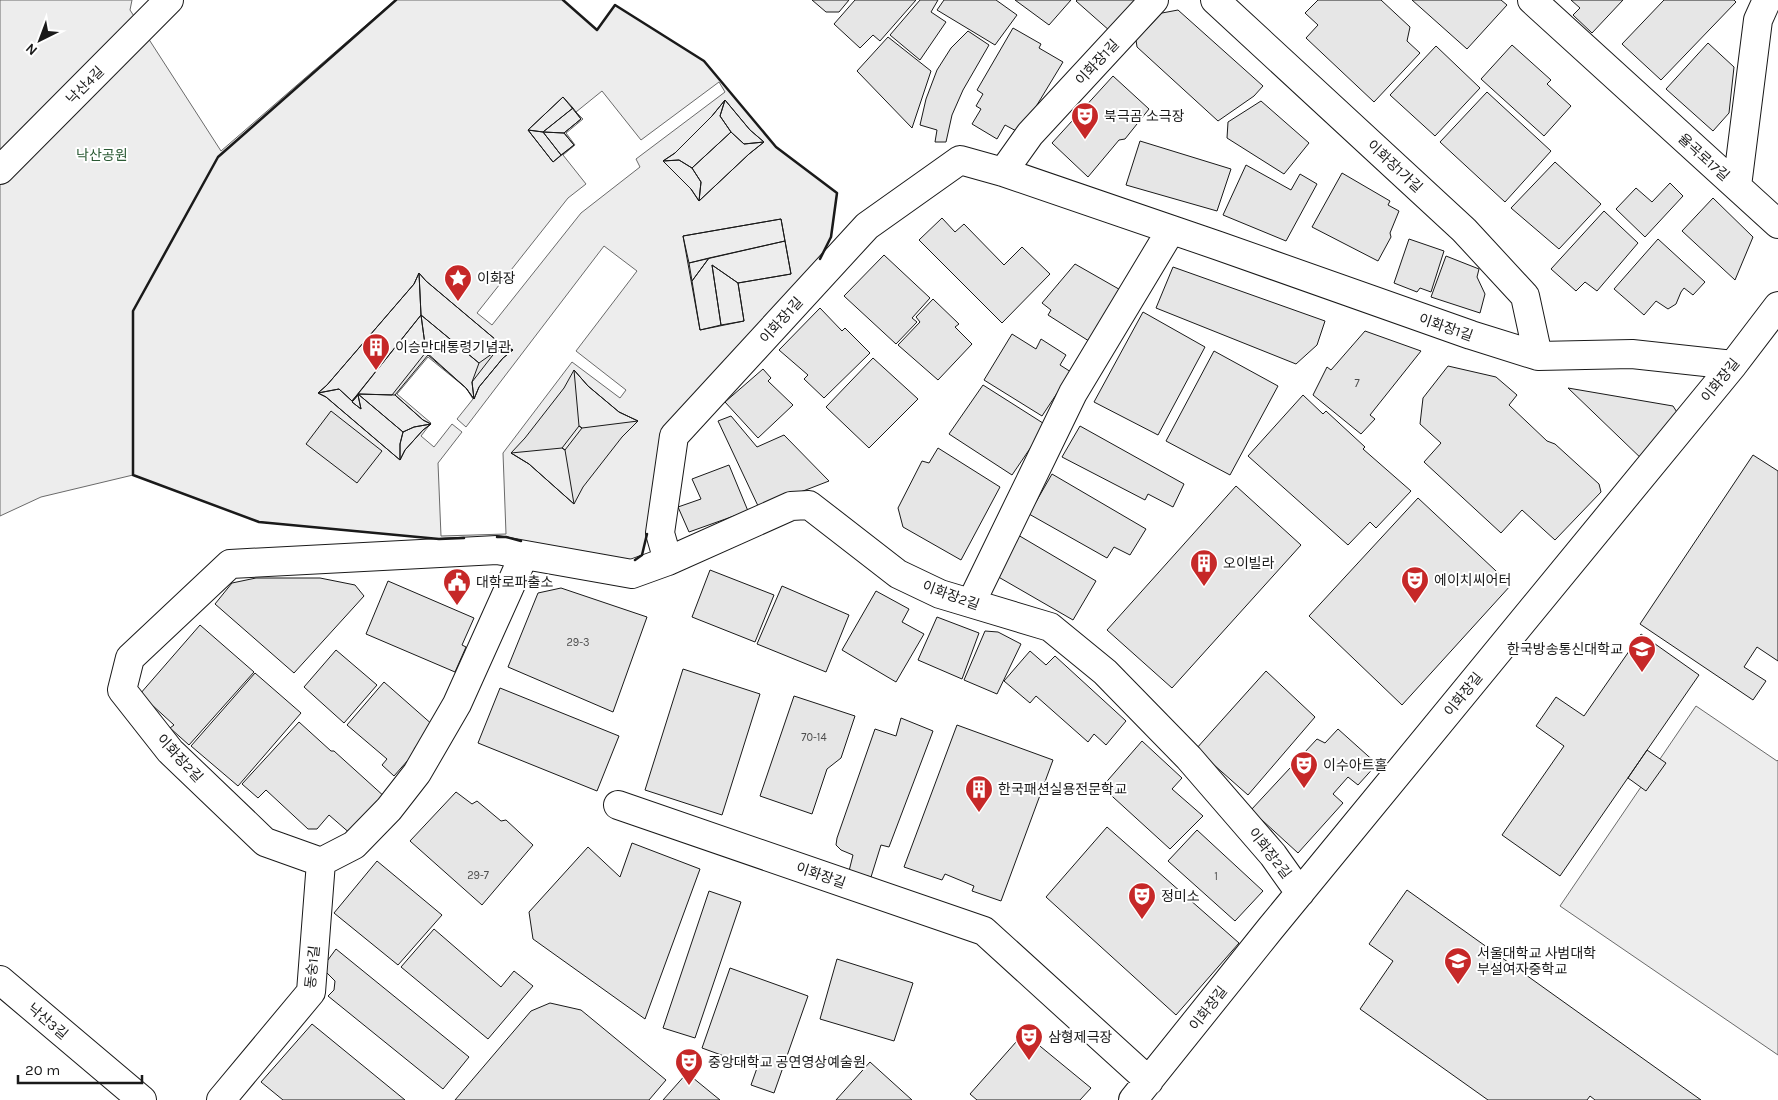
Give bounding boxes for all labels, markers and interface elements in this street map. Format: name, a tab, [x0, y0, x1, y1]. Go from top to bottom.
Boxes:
north arrow	[15, 15, 65, 65]
street label: 이화장1길	[1072, 36, 1123, 89]
text: N	[22, 40, 41, 59]
street label: 낙산4길	[63, 63, 108, 108]
theatre icon: 북극곰 소극장	[1070, 101, 1100, 140]
place label: 북극곰 소극장	[1104, 108, 1185, 125]
street label: 율곡로17길	[1675, 130, 1733, 185]
street label: 이화장1가길	[1364, 137, 1426, 196]
park label: 낙산공원	[76, 147, 128, 164]
place icon: 이화장	[443, 263, 473, 302]
place label: 이화장	[477, 270, 516, 287]
street label: 이화장1길	[756, 294, 806, 347]
street label: 이화장1길	[1417, 310, 1475, 345]
building icon: 이승만대통령기념관	[361, 332, 391, 371]
place label: 이승만대통령기념관	[395, 339, 511, 356]
street label: 이화장길	[1698, 355, 1743, 406]
house number: 7	[1354, 377, 1360, 390]
building icon: 오이빌라	[1189, 548, 1219, 587]
place label: 오이빌라	[1223, 555, 1275, 572]
theatre icon: 에이치씨어터	[1400, 565, 1430, 604]
public building icon: 대학로파출소	[442, 567, 472, 606]
place label: 에이치씨어터	[1434, 572, 1511, 589]
place label: 대학로파출소	[476, 574, 553, 591]
street label: 이화장2길	[920, 577, 982, 614]
school or university icon: 한국방송통신대학교	[1627, 634, 1657, 673]
house number: 29-3	[566, 636, 590, 649]
place label: 한국방송통신대학교	[1507, 641, 1623, 658]
street label: 이화장길	[1441, 669, 1486, 720]
street label: 이화장2길	[153, 731, 206, 786]
house number: 70-14	[801, 731, 827, 744]
theatre icon: 이수아트홀	[1289, 750, 1319, 789]
place label: 이수아트홀	[1323, 757, 1388, 774]
building icon: 한국패션실용전문학교	[964, 774, 994, 813]
place label: 한국패션실용전문학교	[998, 781, 1127, 798]
street label: 이화장2길	[1245, 825, 1295, 882]
street label: 이화장길	[794, 859, 848, 892]
house number: 29-7	[467, 869, 489, 882]
house number: 1	[1214, 870, 1218, 883]
theatre icon: 정미소	[1127, 881, 1157, 920]
place label: 정미소	[1161, 888, 1200, 905]
street label: 동숭1길	[302, 945, 323, 989]
place label: 서울대학교 사범대학 부설여자중학교	[1477, 945, 1596, 978]
school or university icon: 서울대학교 사범대학 부설여자중학교	[1443, 946, 1473, 985]
street label: 이화장길	[1186, 983, 1231, 1034]
street label: 낙산3길	[24, 1000, 71, 1043]
theatre icon: 삼형제극장	[1014, 1022, 1044, 1061]
place label: 삼형제극장	[1048, 1029, 1113, 1046]
theatre icon: 중앙대학교 공연영상예술원	[674, 1047, 704, 1086]
scale bar	[18, 1052, 141, 1084]
place label: 중앙대학교 공연영상예술원	[708, 1054, 866, 1071]
text: 20 m	[25, 1061, 60, 1079]

